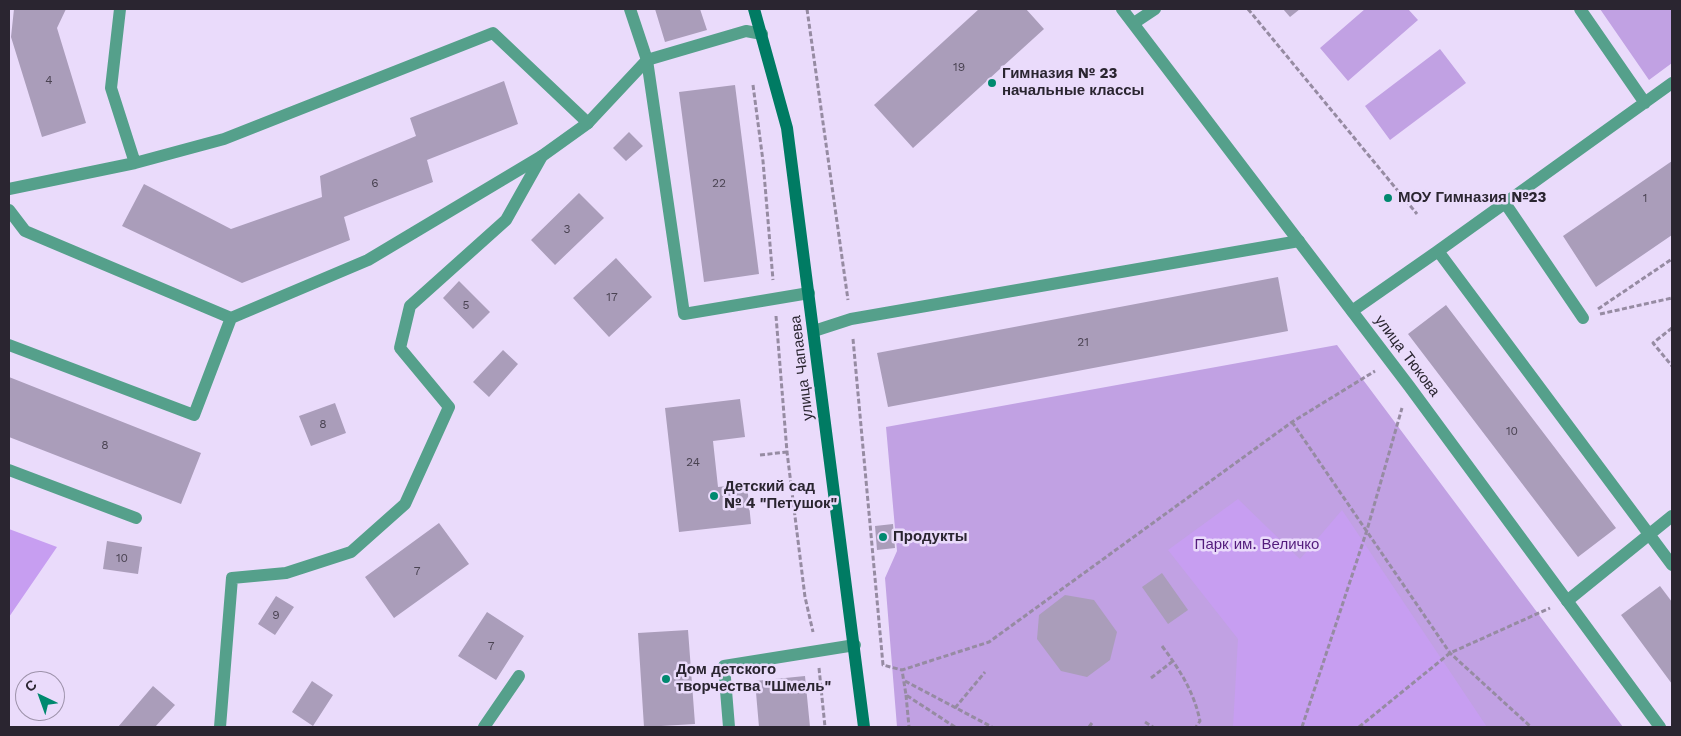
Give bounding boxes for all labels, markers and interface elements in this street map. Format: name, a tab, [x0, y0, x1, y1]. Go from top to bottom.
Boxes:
house number: 19	[953, 60, 965, 74]
place label: Гимназия № 23 начальные классы	[1002, 65, 1144, 100]
house number: 4	[45, 73, 53, 87]
marker: Гимназия № 23 начальные классы	[986, 77, 998, 89]
house number: 6	[371, 176, 379, 190]
house number: 22	[712, 176, 726, 190]
place label: МОУ Гимназия №23	[1398, 189, 1546, 207]
house number: 1	[1643, 191, 1647, 205]
marker: МОУ Гимназия №23	[1382, 192, 1394, 204]
house number: 3	[564, 222, 570, 236]
house number: 17	[606, 290, 618, 304]
house number: 5	[463, 298, 469, 312]
street label: улица Тюкова	[1371, 312, 1443, 400]
street label: улица Чапаева	[787, 314, 817, 422]
house number: 21	[1077, 335, 1089, 349]
house number: 8	[319, 417, 327, 431]
house number: 10	[1506, 424, 1518, 438]
house number: 8	[101, 438, 109, 452]
house number: 24	[686, 455, 700, 469]
place label: Детский сад № 4 "Петушок"	[724, 478, 837, 513]
marker: Детский сад № 4 "Петушок"	[708, 490, 720, 502]
place label: Продукты	[893, 528, 968, 546]
marker: Продукты	[877, 531, 889, 543]
park label: Парк им. Величко	[1195, 536, 1319, 554]
house number: 10	[116, 551, 128, 565]
house number: 7	[414, 564, 420, 578]
house number: 9	[272, 608, 280, 622]
house number: 7	[488, 639, 494, 653]
place label: Дом детского творчества "Шмель"	[676, 661, 831, 696]
north arrow	[15, 671, 65, 721]
marker: Дом детского творчества "Шмель"	[660, 673, 672, 685]
text: С	[22, 676, 40, 695]

